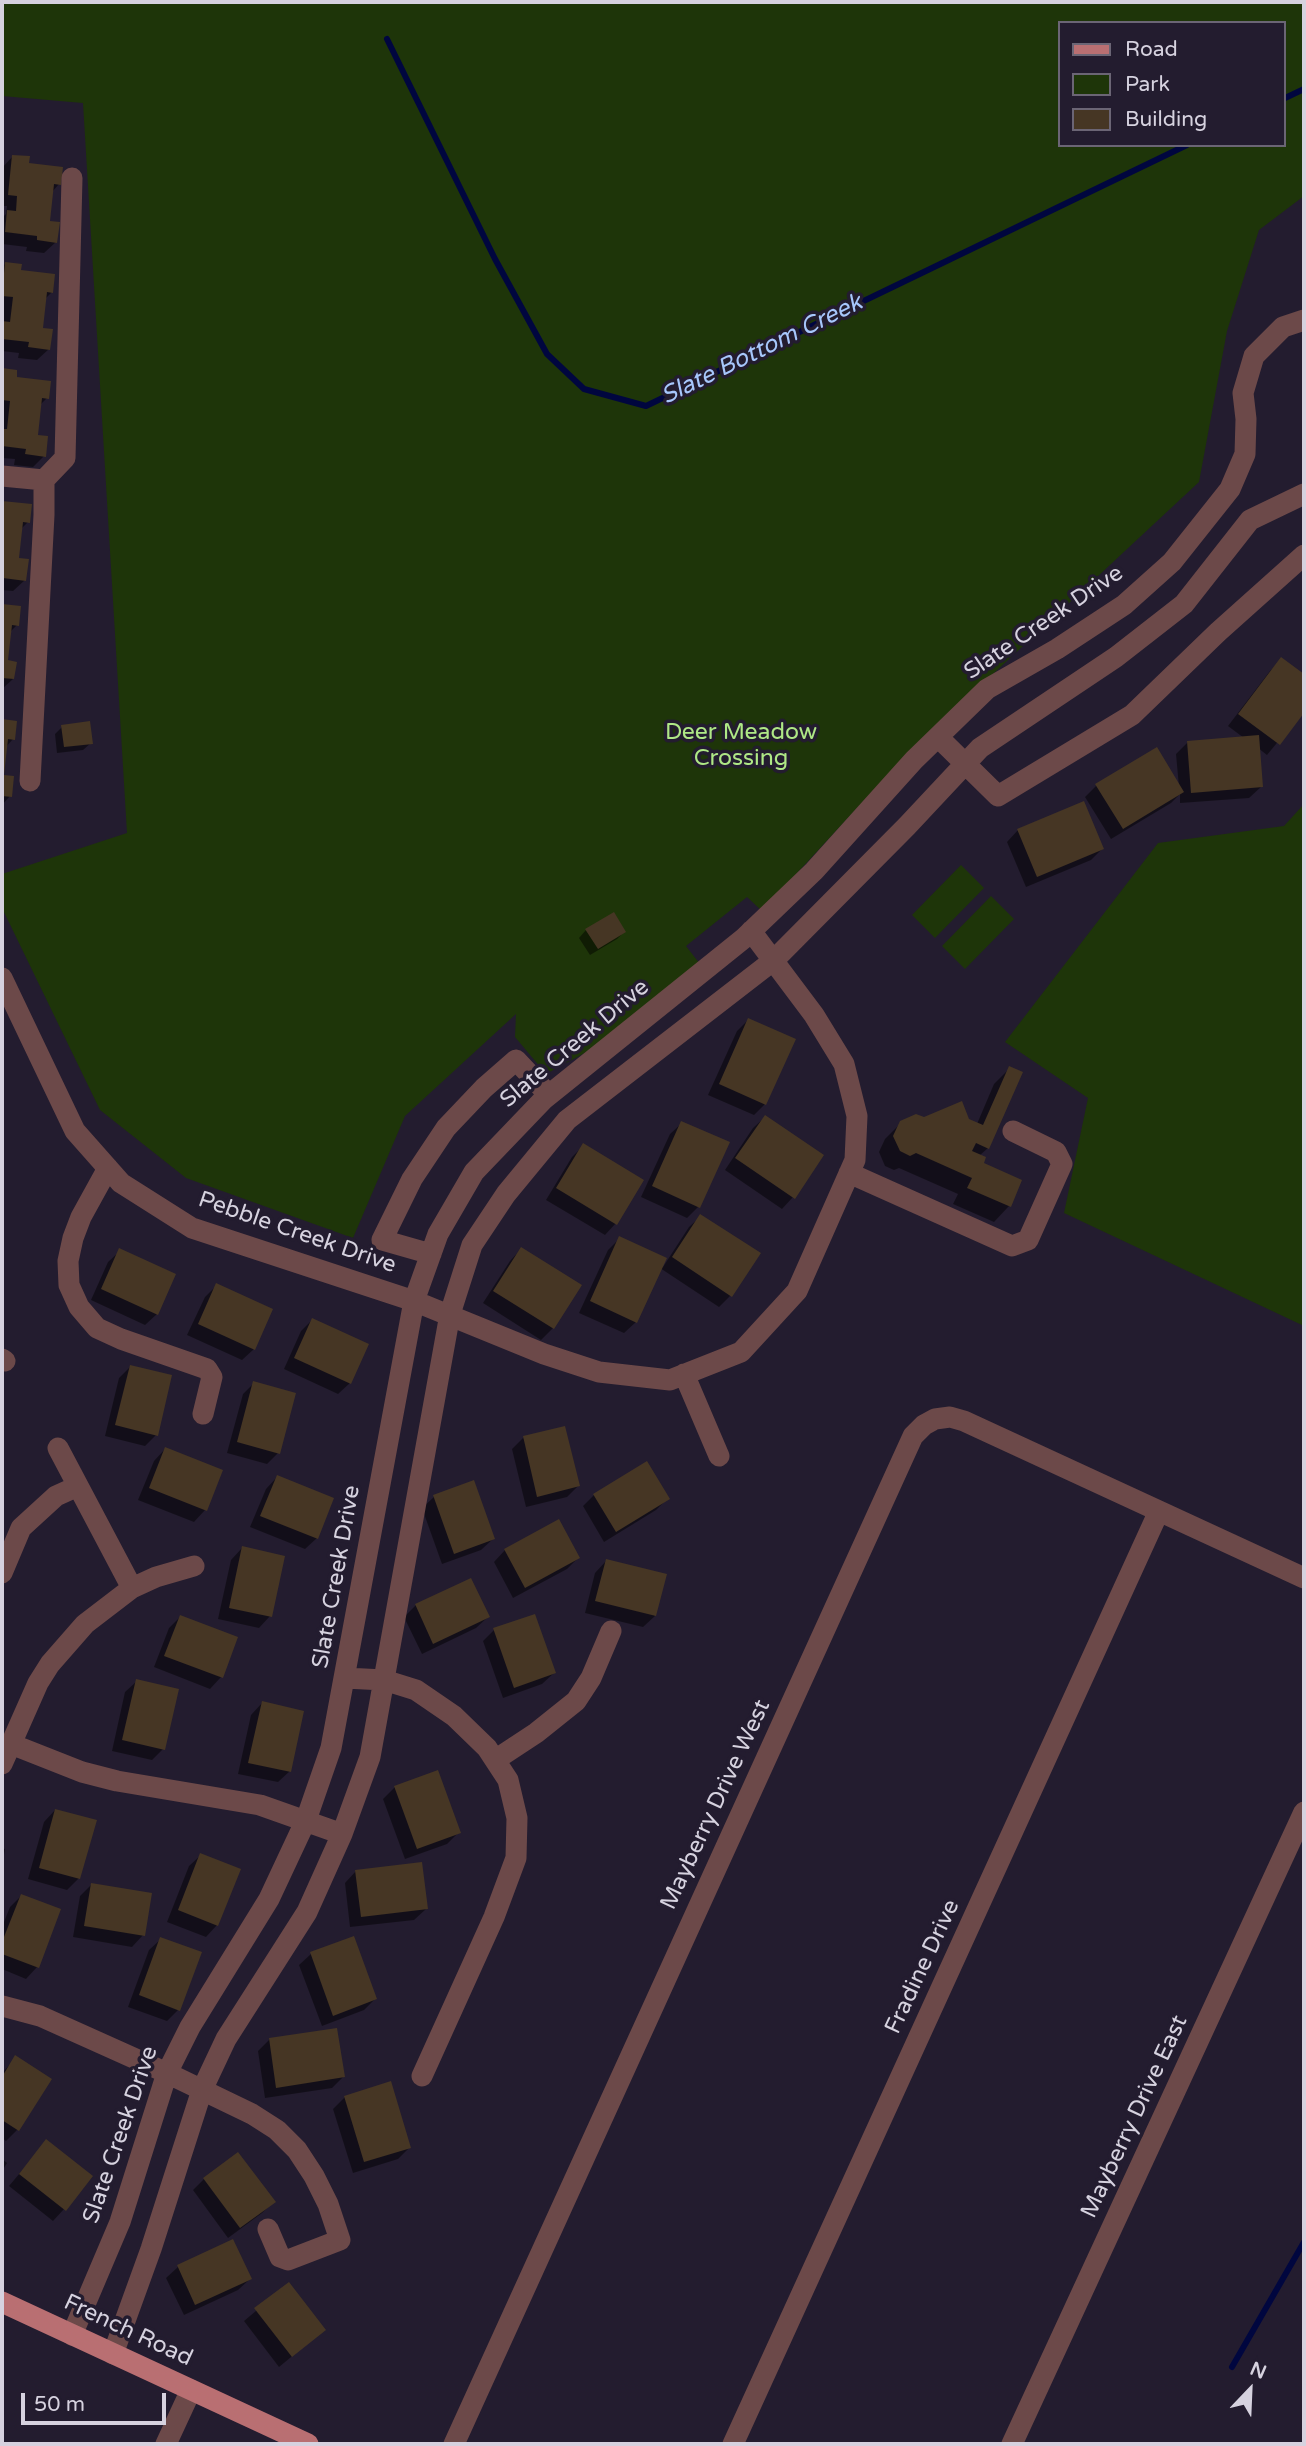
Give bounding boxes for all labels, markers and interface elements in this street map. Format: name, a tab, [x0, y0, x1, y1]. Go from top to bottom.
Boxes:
legend	[1058, 21, 1285, 147]
text: Road	[1125, 37, 1178, 62]
text: Park	[1125, 72, 1170, 97]
text: Building	[1125, 107, 1207, 132]
water label: Slate Bottom Creek	[657, 289, 867, 411]
street label: Slate Creek Drive	[959, 560, 1129, 686]
park label: Deer Meadow Crossing	[665, 719, 817, 773]
street label: Slate Creek Drive	[495, 974, 655, 1114]
street label: Pebble Creek Drive	[194, 1186, 400, 1280]
street label: Slate Creek Drive	[307, 1483, 367, 1671]
street label: Mayberry Drive West	[655, 1696, 777, 1914]
street label: Fradine Drive	[880, 1895, 966, 2039]
street label: Mayberry Drive East	[1076, 2011, 1194, 2223]
street label: Slate Creek Drive	[78, 2043, 164, 2227]
street label: French Road	[59, 2289, 197, 2373]
north arrow	[1215, 2355, 1285, 2425]
text: N	[1247, 2358, 1270, 2384]
scale bar	[24, 2380, 170, 2424]
text: 50 m	[34, 2392, 85, 2417]

